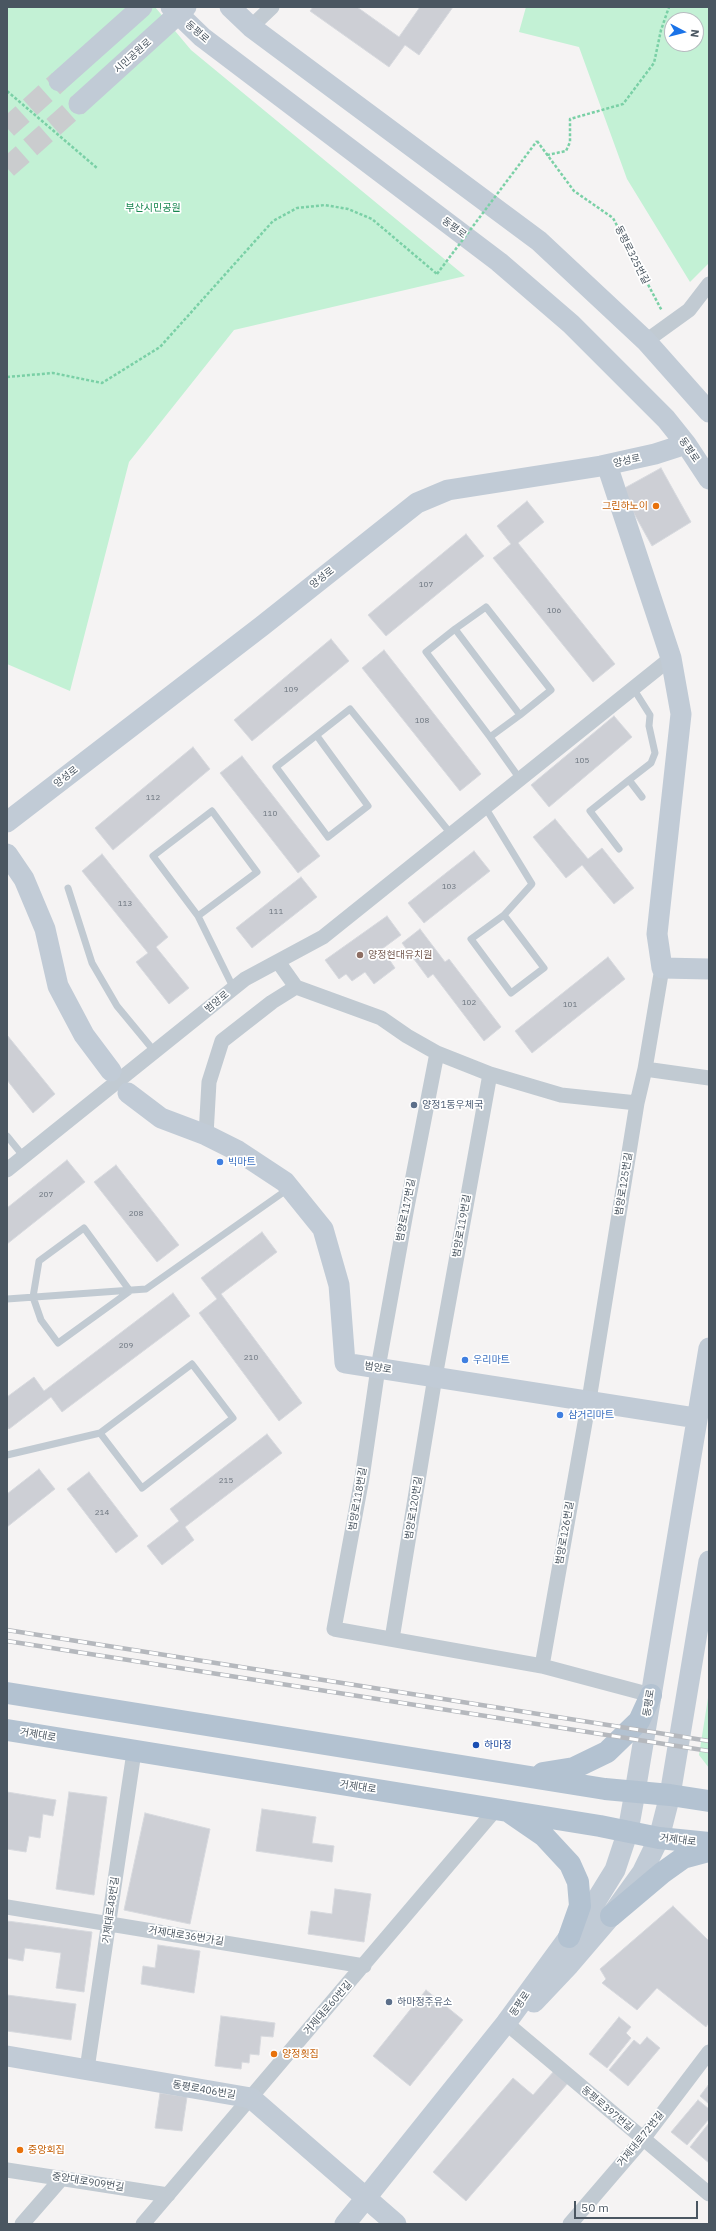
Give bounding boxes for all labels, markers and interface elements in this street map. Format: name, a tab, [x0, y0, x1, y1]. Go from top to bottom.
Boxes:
north arrow	[664, 12, 704, 52]
street label: 동평로	[183, 18, 211, 46]
text: N	[687, 29, 702, 38]
street label: 시민공원로	[112, 36, 154, 76]
park label: 부산시민공원	[125, 202, 181, 214]
street label: 동평로	[439, 215, 469, 241]
street label: 동평로325번길	[612, 224, 652, 286]
street label: 동평로	[676, 435, 702, 465]
street label: 양성로	[612, 452, 642, 470]
place label: 그린하노이	[602, 500, 648, 512]
marker: 그린하노이	[651, 501, 661, 511]
street label: 양성로	[307, 565, 337, 591]
house number: 107	[419, 580, 433, 590]
house number: 106	[547, 606, 561, 616]
house number: 109	[284, 685, 298, 695]
house number: 108	[415, 716, 429, 726]
house number: 105	[575, 756, 589, 766]
street label: 양성로	[51, 764, 81, 790]
house number: 112	[146, 793, 160, 803]
house number: 110	[263, 809, 277, 819]
house number: 103	[442, 882, 456, 892]
house number: 113	[118, 899, 132, 909]
house number: 111	[269, 907, 283, 917]
place label: 양정현대유치원	[368, 949, 432, 961]
marker: 양정현대유치원	[355, 950, 365, 960]
street label: 범양로	[203, 989, 231, 1015]
house number: 102	[462, 998, 476, 1008]
house number: 101	[563, 1000, 577, 1010]
place label: 양정1동우체국	[422, 1099, 483, 1111]
marker: 양정1동우체국	[409, 1100, 419, 1110]
street label: 범양로125번길	[613, 1151, 635, 1217]
place label: 빅마트	[228, 1156, 256, 1168]
marker: 빅마트	[215, 1157, 225, 1167]
street label: 범양로117번길	[394, 1177, 418, 1243]
house number: 207	[39, 1190, 53, 1200]
street label: 범양로119번길	[451, 1193, 473, 1259]
house number: 208	[129, 1209, 143, 1219]
house number: 209	[119, 1341, 133, 1351]
house number: 210	[244, 1353, 258, 1363]
place label: 우리마트	[473, 1354, 510, 1366]
marker: 우리마트	[460, 1355, 470, 1365]
street label: 범양로	[363, 1360, 393, 1376]
place label: 삼거리마트	[568, 1409, 614, 1421]
marker: 삼거리마트	[555, 1410, 565, 1420]
street label: 범양로118번길	[347, 1466, 369, 1532]
street label: 범양로120번길	[403, 1475, 425, 1541]
house number: 215	[219, 1476, 233, 1486]
street label: 범양로126번길	[554, 1500, 576, 1566]
house number: 214	[95, 1508, 109, 1518]
street label: 동평로	[641, 1688, 657, 1718]
street label: 거제대로	[19, 1726, 57, 1744]
place label: 하마정	[484, 1739, 512, 1751]
marker: 하마정	[471, 1740, 481, 1750]
street label: 거제대로	[339, 1778, 377, 1796]
street label: 거제대로	[659, 1832, 697, 1848]
street label: 거제대로48번길	[100, 1876, 122, 1944]
street label: 거제대로36번가길	[147, 1924, 225, 1948]
street label: 거제대로60번길	[301, 1979, 355, 2037]
street label: 동평로	[507, 1989, 533, 2019]
place label: 하마정주유소	[397, 1996, 452, 2008]
marker: 하마정주유소	[384, 1997, 394, 2007]
place label: 양정횟집	[282, 2048, 319, 2060]
marker: 양정횟집	[269, 2049, 279, 2059]
street label: 동평로406번길	[171, 2079, 237, 2101]
street label: 동평로397번길	[579, 2084, 635, 2134]
street label: 거제대로72번길	[615, 2109, 667, 2169]
place label: 중앙회집	[28, 2144, 65, 2156]
marker: 중앙회집	[15, 2145, 25, 2155]
street label: 중앙대로909번길	[51, 2170, 125, 2194]
scale bar	[576, 2193, 700, 2219]
text: 50 m	[581, 2200, 609, 2215]

